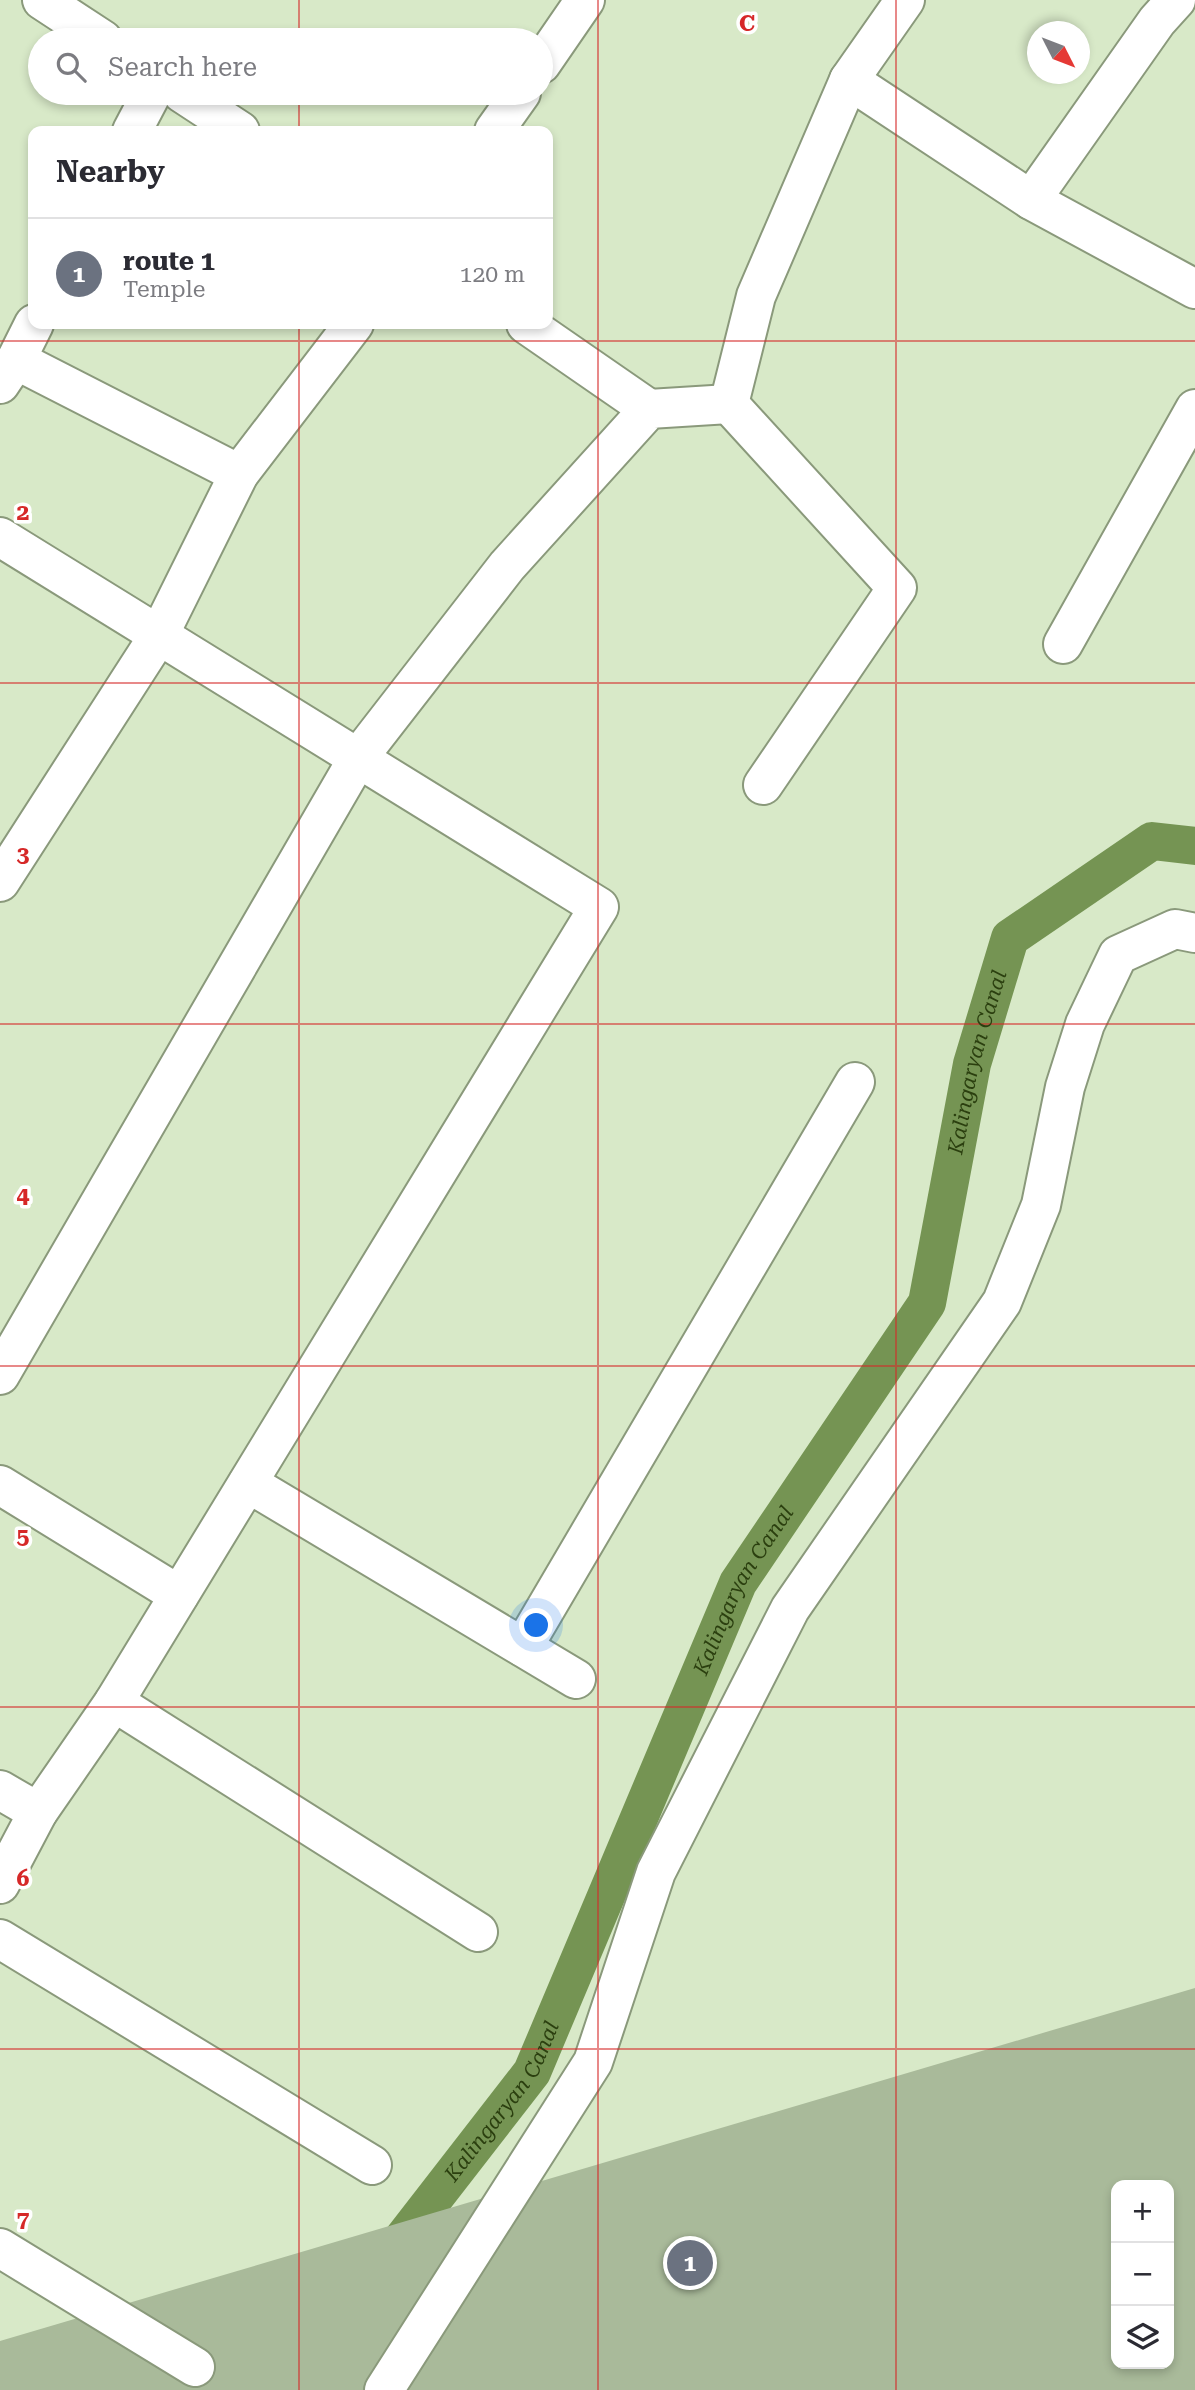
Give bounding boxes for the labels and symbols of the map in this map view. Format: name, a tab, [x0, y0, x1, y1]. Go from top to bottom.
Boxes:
text: C	[739, 10, 755, 37]
north arrow	[1027, 21, 1090, 84]
text: 2	[17, 499, 29, 526]
text: 3	[17, 841, 30, 868]
water label: Kalingaryan Canal	[943, 968, 1012, 1157]
text: 4	[17, 1182, 30, 1209]
water label: Kalingaryan Canal	[688, 1502, 798, 1679]
text: 5	[17, 1523, 30, 1550]
your location	[519, 1608, 553, 1642]
text: 6	[17, 1865, 30, 1892]
water label: Kalingaryan Canal	[439, 2018, 564, 2187]
text: 7	[17, 2206, 30, 2233]
pin: 1	[667, 2237, 713, 2289]

